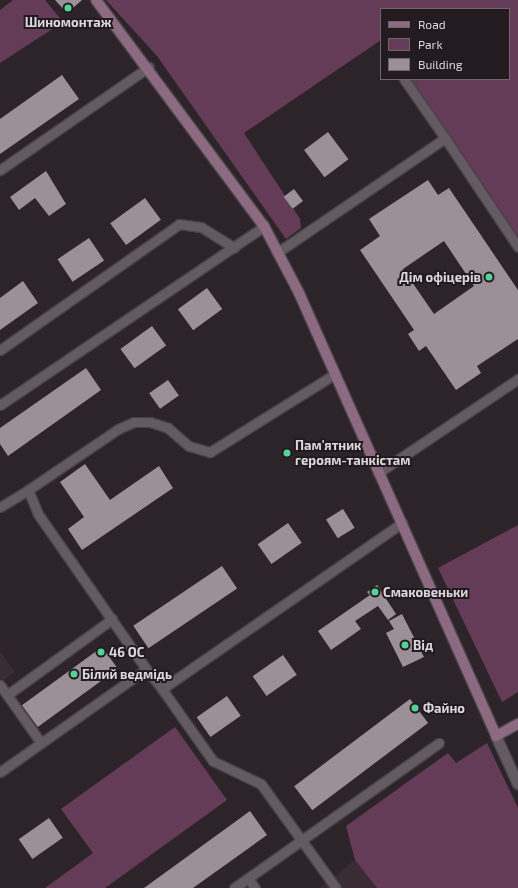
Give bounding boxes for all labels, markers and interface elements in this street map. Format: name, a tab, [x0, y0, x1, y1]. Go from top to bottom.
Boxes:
marker: Шиномонтаж	[63, 3, 73, 13]
legend	[380, 8, 510, 80]
place label: Шиномонтаж	[25, 14, 111, 30]
text: Road	[418, 17, 446, 31]
text: Park	[418, 37, 443, 51]
text: Building	[418, 57, 462, 71]
place label: Дім офіцерів	[399, 269, 481, 285]
marker: Дім офіцерів	[484, 272, 494, 282]
place label: Пам'ятник героям-танкістам	[295, 438, 411, 469]
marker: Пам'ятник героям-танкістам	[282, 448, 292, 458]
place label: Смаковеньки	[383, 584, 468, 600]
marker: Смаковеньки	[370, 587, 380, 597]
place label: Від	[413, 637, 433, 653]
marker: Від	[400, 640, 410, 650]
place label: 46 ОС	[109, 644, 144, 660]
marker: 46 ОС	[96, 647, 106, 657]
place label: Білий ведмідь	[82, 666, 172, 682]
marker: Білий ведмідь	[69, 669, 79, 679]
place label: Файно	[423, 700, 465, 716]
marker: Файно	[410, 703, 420, 713]

